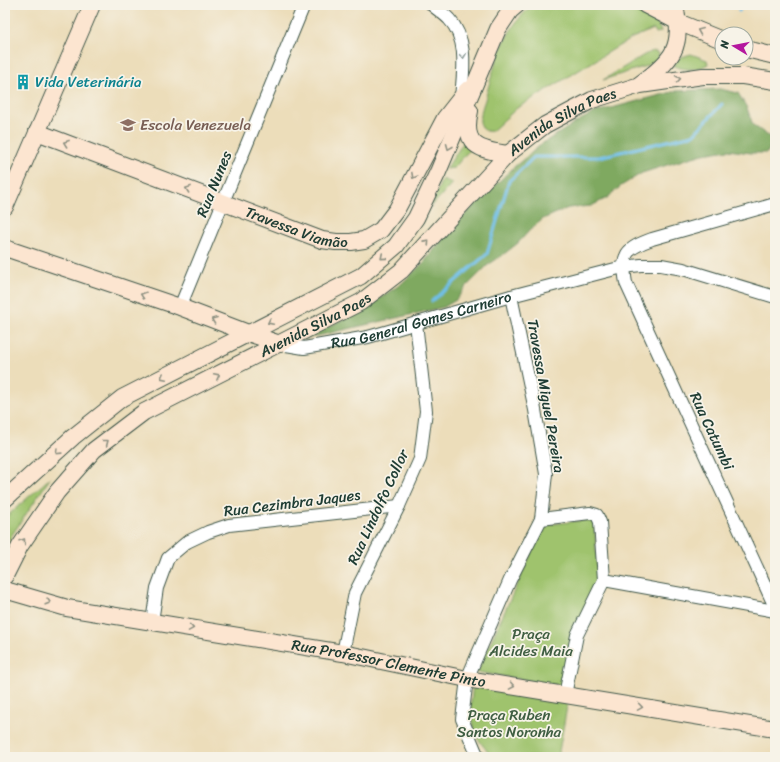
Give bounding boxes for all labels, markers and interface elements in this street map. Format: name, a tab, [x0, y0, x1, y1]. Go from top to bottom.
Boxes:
north arrow	[714, 26, 754, 66]
one-way arrow	[697, 28, 705, 36]
text: N	[714, 39, 735, 51]
one-way arrow	[458, 53, 467, 59]
place label: Vida Veterinária	[35, 69, 142, 95]
building icon: Vida Veterinária	[14, 73, 32, 91]
one-way arrow	[675, 75, 681, 84]
street label: Avenida Silva Paes	[501, 80, 620, 163]
place label: Escola Venezuela	[140, 112, 251, 138]
school or university icon: Escola Venezuela	[119, 116, 137, 134]
one-way arrow	[62, 140, 69, 148]
one-way arrow	[445, 144, 453, 151]
street label: Rua Nunes	[189, 147, 239, 221]
one-way arrow	[412, 172, 419, 179]
one-way arrow	[184, 185, 191, 193]
street label: Travessa Viamão	[241, 199, 348, 255]
one-way arrow	[422, 240, 429, 247]
one-way arrow	[380, 253, 387, 260]
street label: Rua General Gomes Carneiro	[329, 283, 515, 356]
street label: Avenida Silva Paes	[254, 285, 378, 365]
one-way arrow	[140, 291, 147, 299]
one-way arrow	[210, 317, 217, 325]
one-way arrow	[267, 317, 275, 325]
street label: Travessa Miguel Pereira	[520, 317, 572, 475]
one-way arrow	[160, 372, 167, 380]
one-way arrow	[213, 373, 220, 381]
street label: Rua Catumbi	[683, 388, 742, 475]
one-way arrow	[101, 440, 108, 447]
street label: Rua Lindolfo Collor	[340, 444, 417, 569]
one-way arrow	[55, 447, 62, 454]
street label: Rua Cezimbra Jaques	[222, 482, 363, 524]
one-way arrow	[18, 539, 25, 546]
one-way arrow	[44, 597, 51, 606]
park label: Praça Alcides Maia	[488, 621, 573, 664]
one-way arrow	[188, 623, 194, 632]
street label: Rua Professor Clemente Pinto	[290, 632, 488, 695]
one-way arrow	[508, 681, 515, 690]
park label: Praça Ruben Santos Noronha	[457, 702, 562, 745]
one-way arrow	[637, 703, 643, 711]

